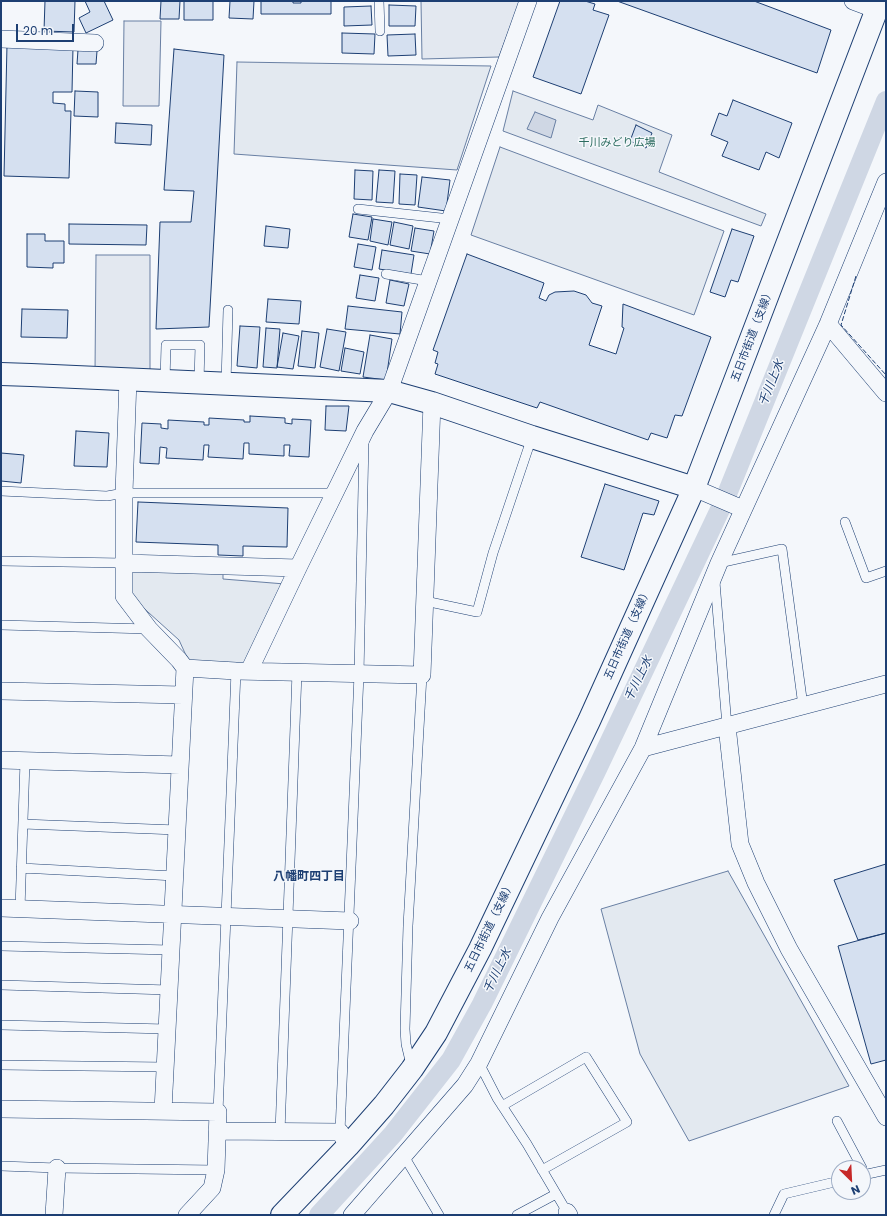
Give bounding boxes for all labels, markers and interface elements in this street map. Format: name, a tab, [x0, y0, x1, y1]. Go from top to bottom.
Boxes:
scale bar	[18, 16, 76, 42]
text: 20 m	[23, 22, 53, 39]
park label: 千川みどり広場	[579, 136, 655, 150]
street label: 五日市街道（支線）	[729, 286, 777, 384]
water label: 千川上水	[756, 358, 788, 408]
street label: 五日市街道（支線）	[602, 586, 654, 682]
water label: 千川上水	[622, 654, 656, 704]
district label: 八幡町四丁目	[273, 870, 345, 884]
street label: 五日市街道（支線）	[462, 880, 518, 974]
water label: 千川上水	[481, 946, 515, 996]
north arrow	[831, 1160, 871, 1200]
text: N	[848, 1181, 863, 1199]

